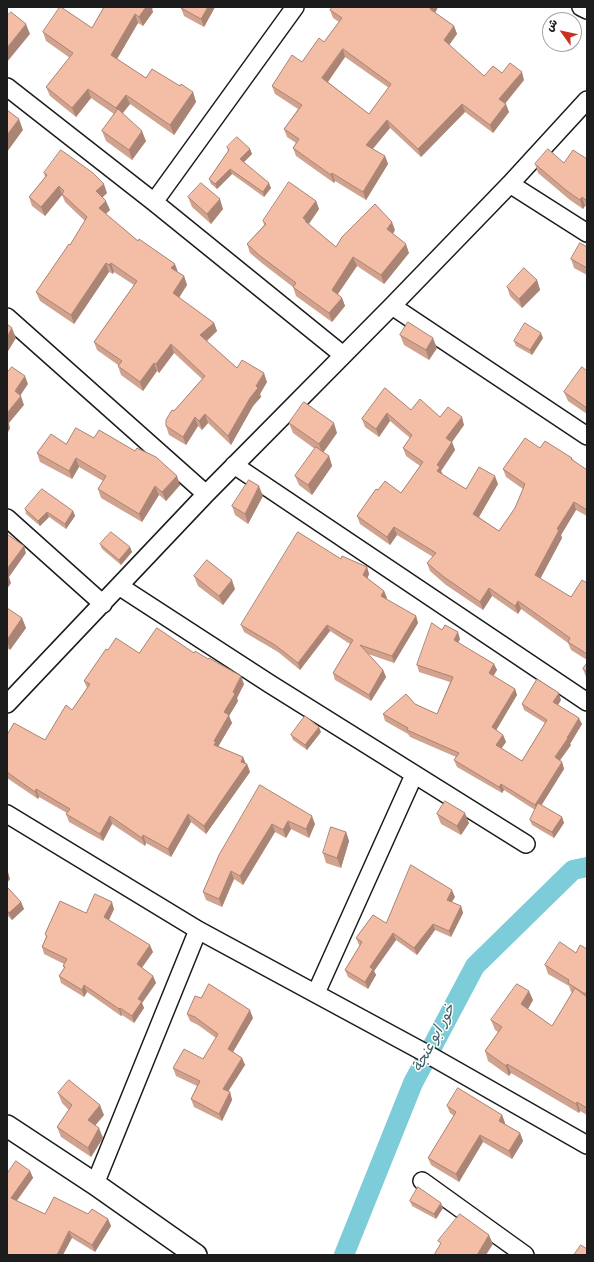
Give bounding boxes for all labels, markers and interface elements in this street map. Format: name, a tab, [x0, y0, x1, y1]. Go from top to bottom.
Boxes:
north arrow	[542, 12, 582, 52]
text: ش	[543, 17, 563, 35]
water label: خور ابو عنجة	[410, 1002, 462, 1076]

